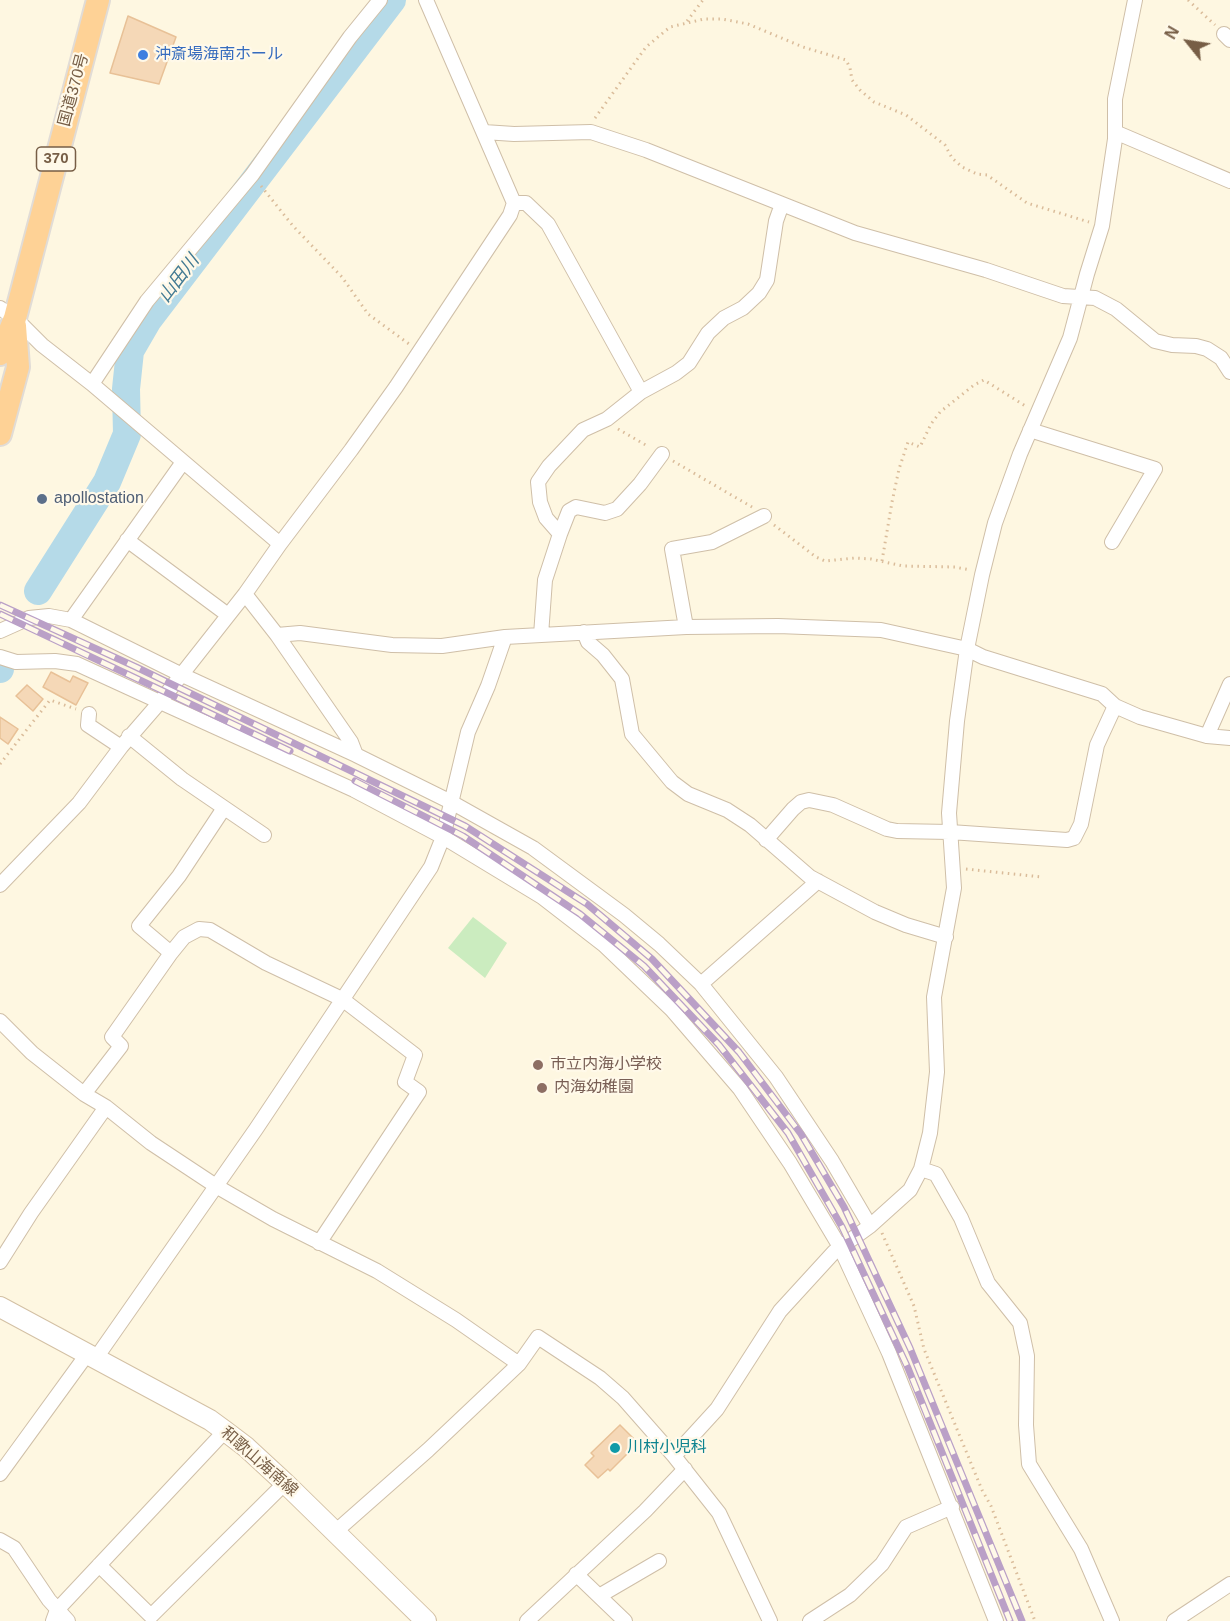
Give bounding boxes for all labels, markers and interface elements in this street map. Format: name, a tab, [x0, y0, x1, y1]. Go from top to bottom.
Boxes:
north arrow	[1158, 12, 1218, 72]
text: N	[1162, 23, 1182, 42]
place label: 沖斎場海南ホール	[155, 45, 283, 65]
marker: 沖斎場海南ホール	[136, 48, 150, 62]
street label: 国道370号	[55, 51, 93, 129]
road number: 370	[36, 147, 76, 171]
water label: 山田川	[154, 251, 204, 307]
place label: apollostation	[54, 489, 144, 509]
marker: apollostation	[35, 492, 49, 506]
place label: 市立内海小学校	[550, 1055, 662, 1075]
marker: 市立内海小学校	[531, 1058, 545, 1072]
place label: 内海幼稚園	[554, 1078, 634, 1098]
marker: 内海幼稚園	[535, 1081, 549, 1095]
street label: 和歌山海南線	[216, 1423, 302, 1501]
place label: 川村小児科	[627, 1438, 707, 1458]
marker: 川村小児科	[608, 1441, 622, 1455]

